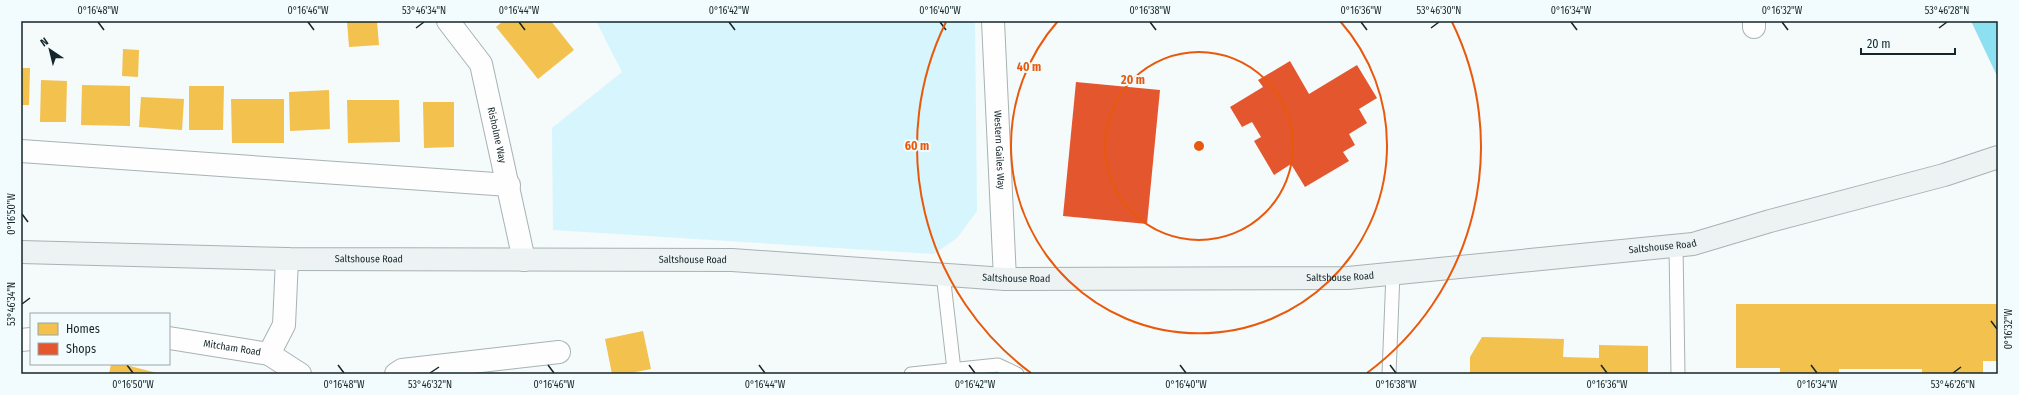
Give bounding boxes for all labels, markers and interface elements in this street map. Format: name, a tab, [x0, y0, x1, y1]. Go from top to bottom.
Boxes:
text: 0°16'48"W	[77, 5, 119, 17]
text: 0°16'46"W	[287, 5, 329, 17]
text: 53°46'34"N	[402, 5, 446, 17]
text: 0°16'44"W	[499, 5, 540, 17]
text: 0°16'42"W	[709, 5, 750, 17]
text: 0°16'40"W	[919, 5, 961, 17]
text: 0°16'38"W	[1129, 5, 1171, 17]
text: 0°16'36"W	[1340, 5, 1382, 17]
text: 53°46'30"N	[1417, 5, 1461, 17]
text: 0°16'34"W	[1551, 5, 1592, 17]
text: 0°16'32"W	[1762, 5, 1803, 17]
text: 53°46'28"N	[1925, 5, 1969, 17]
north arrow	[30, 30, 70, 70]
scale bar	[1861, 30, 1955, 56]
text: N	[38, 35, 51, 49]
text: 20 m	[1867, 37, 1891, 51]
text: 40 m	[1017, 60, 1041, 74]
text: 20 m	[1120, 73, 1145, 87]
street label: Risholme Way	[485, 106, 509, 165]
street label: Western Gailes Way	[991, 110, 1007, 190]
text: 60 m	[905, 139, 929, 153]
centre of rings	[1192, 139, 1206, 153]
text: 0°16'50"W	[6, 193, 18, 235]
street label: Saltshouse Road	[1628, 237, 1698, 256]
street label: Saltshouse Road	[335, 253, 403, 265]
street label: Saltshouse Road	[659, 254, 727, 266]
street label: Saltshouse Road	[1306, 269, 1375, 284]
street label: Saltshouse Road	[982, 271, 1050, 285]
text: 53°46'34"N	[6, 282, 18, 326]
text: 0°16'32"W	[2003, 308, 2015, 349]
legend	[30, 313, 170, 365]
text: Homes	[66, 322, 100, 336]
street label: Mitcham Road	[203, 338, 262, 359]
text: Shops	[66, 342, 96, 356]
text: 0°16'50"W	[112, 379, 154, 391]
text: 0°16'48"W	[323, 379, 365, 391]
text: 53°46'32"N	[408, 379, 452, 391]
text: 0°16'46"W	[533, 379, 575, 391]
text: 0°16'44"W	[745, 379, 786, 391]
text: 0°16'42"W	[955, 379, 996, 391]
text: 0°16'40"W	[1165, 379, 1207, 391]
text: 0°16'38"W	[1375, 379, 1417, 391]
text: 0°16'36"W	[1586, 379, 1628, 391]
text: 0°16'34"W	[1797, 379, 1838, 391]
text: 53°46'26"N	[1931, 379, 1975, 391]

